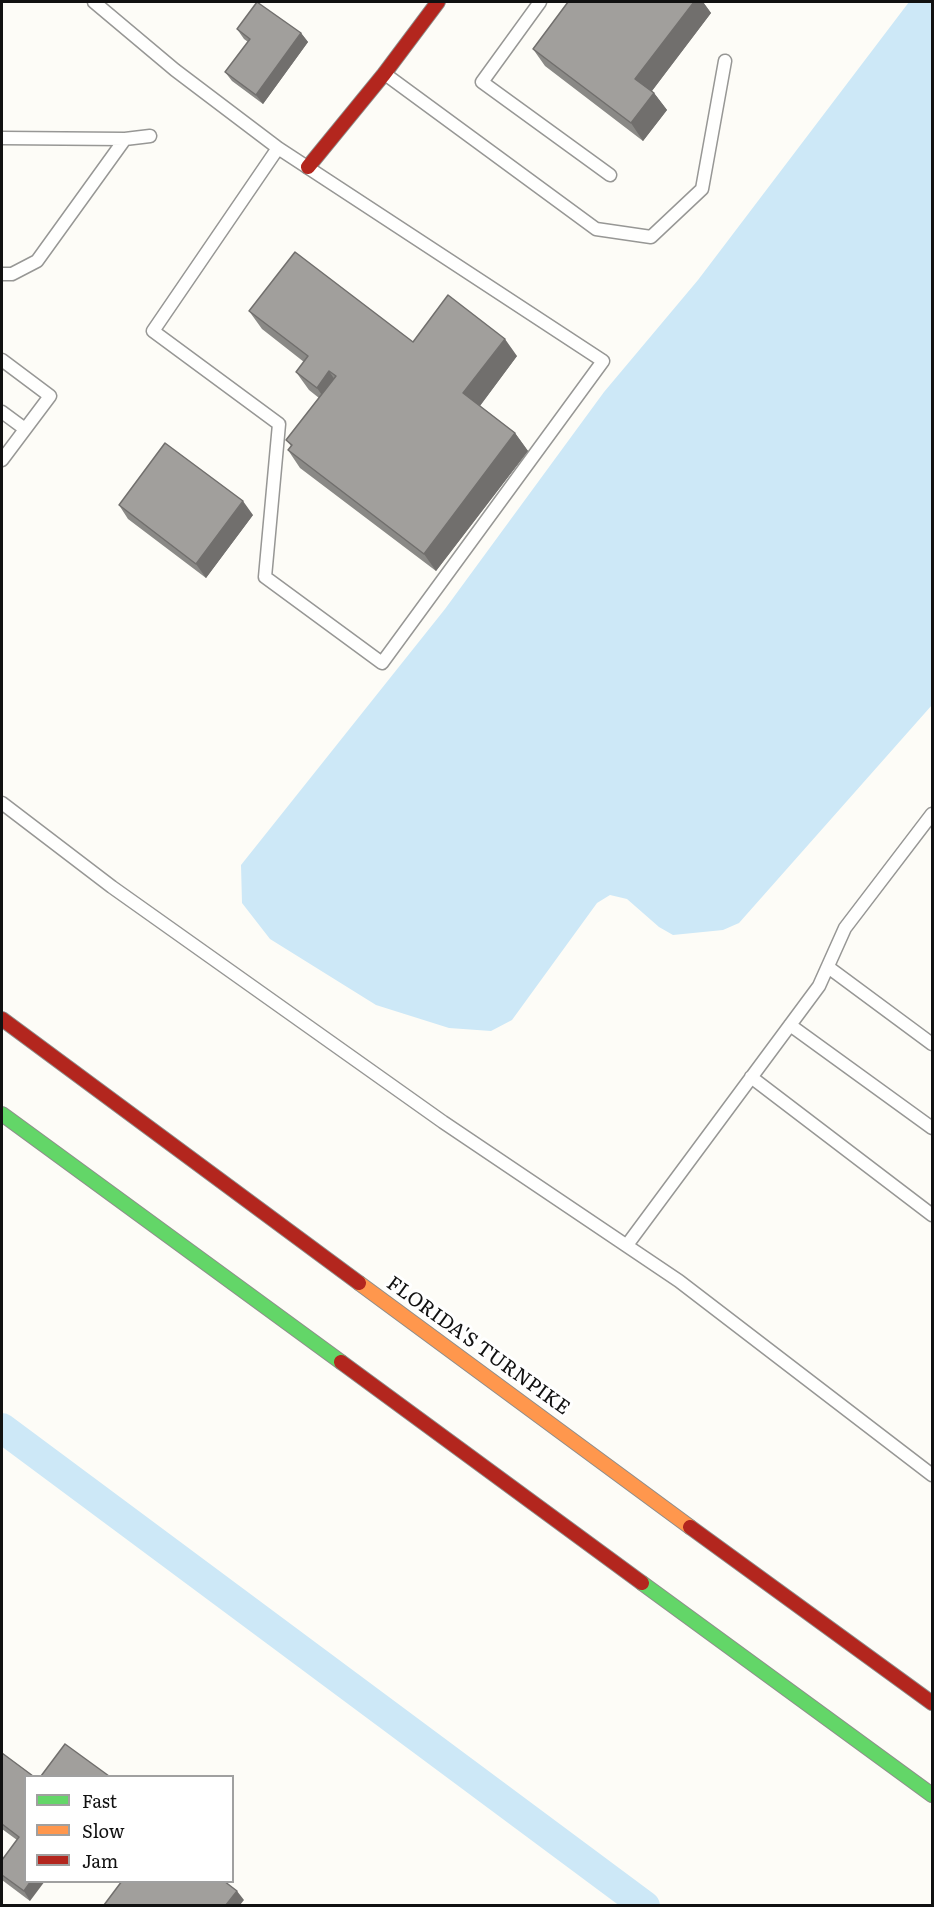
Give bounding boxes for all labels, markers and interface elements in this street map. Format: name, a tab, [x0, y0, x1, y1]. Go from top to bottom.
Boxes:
street label: FLORIDA'S TURNPIKE	[382, 1271, 574, 1421]
legend	[24, 1775, 234, 1883]
text: Fast	[82, 1787, 117, 1814]
text: Slow	[82, 1817, 124, 1844]
text: Jam	[82, 1847, 118, 1874]

